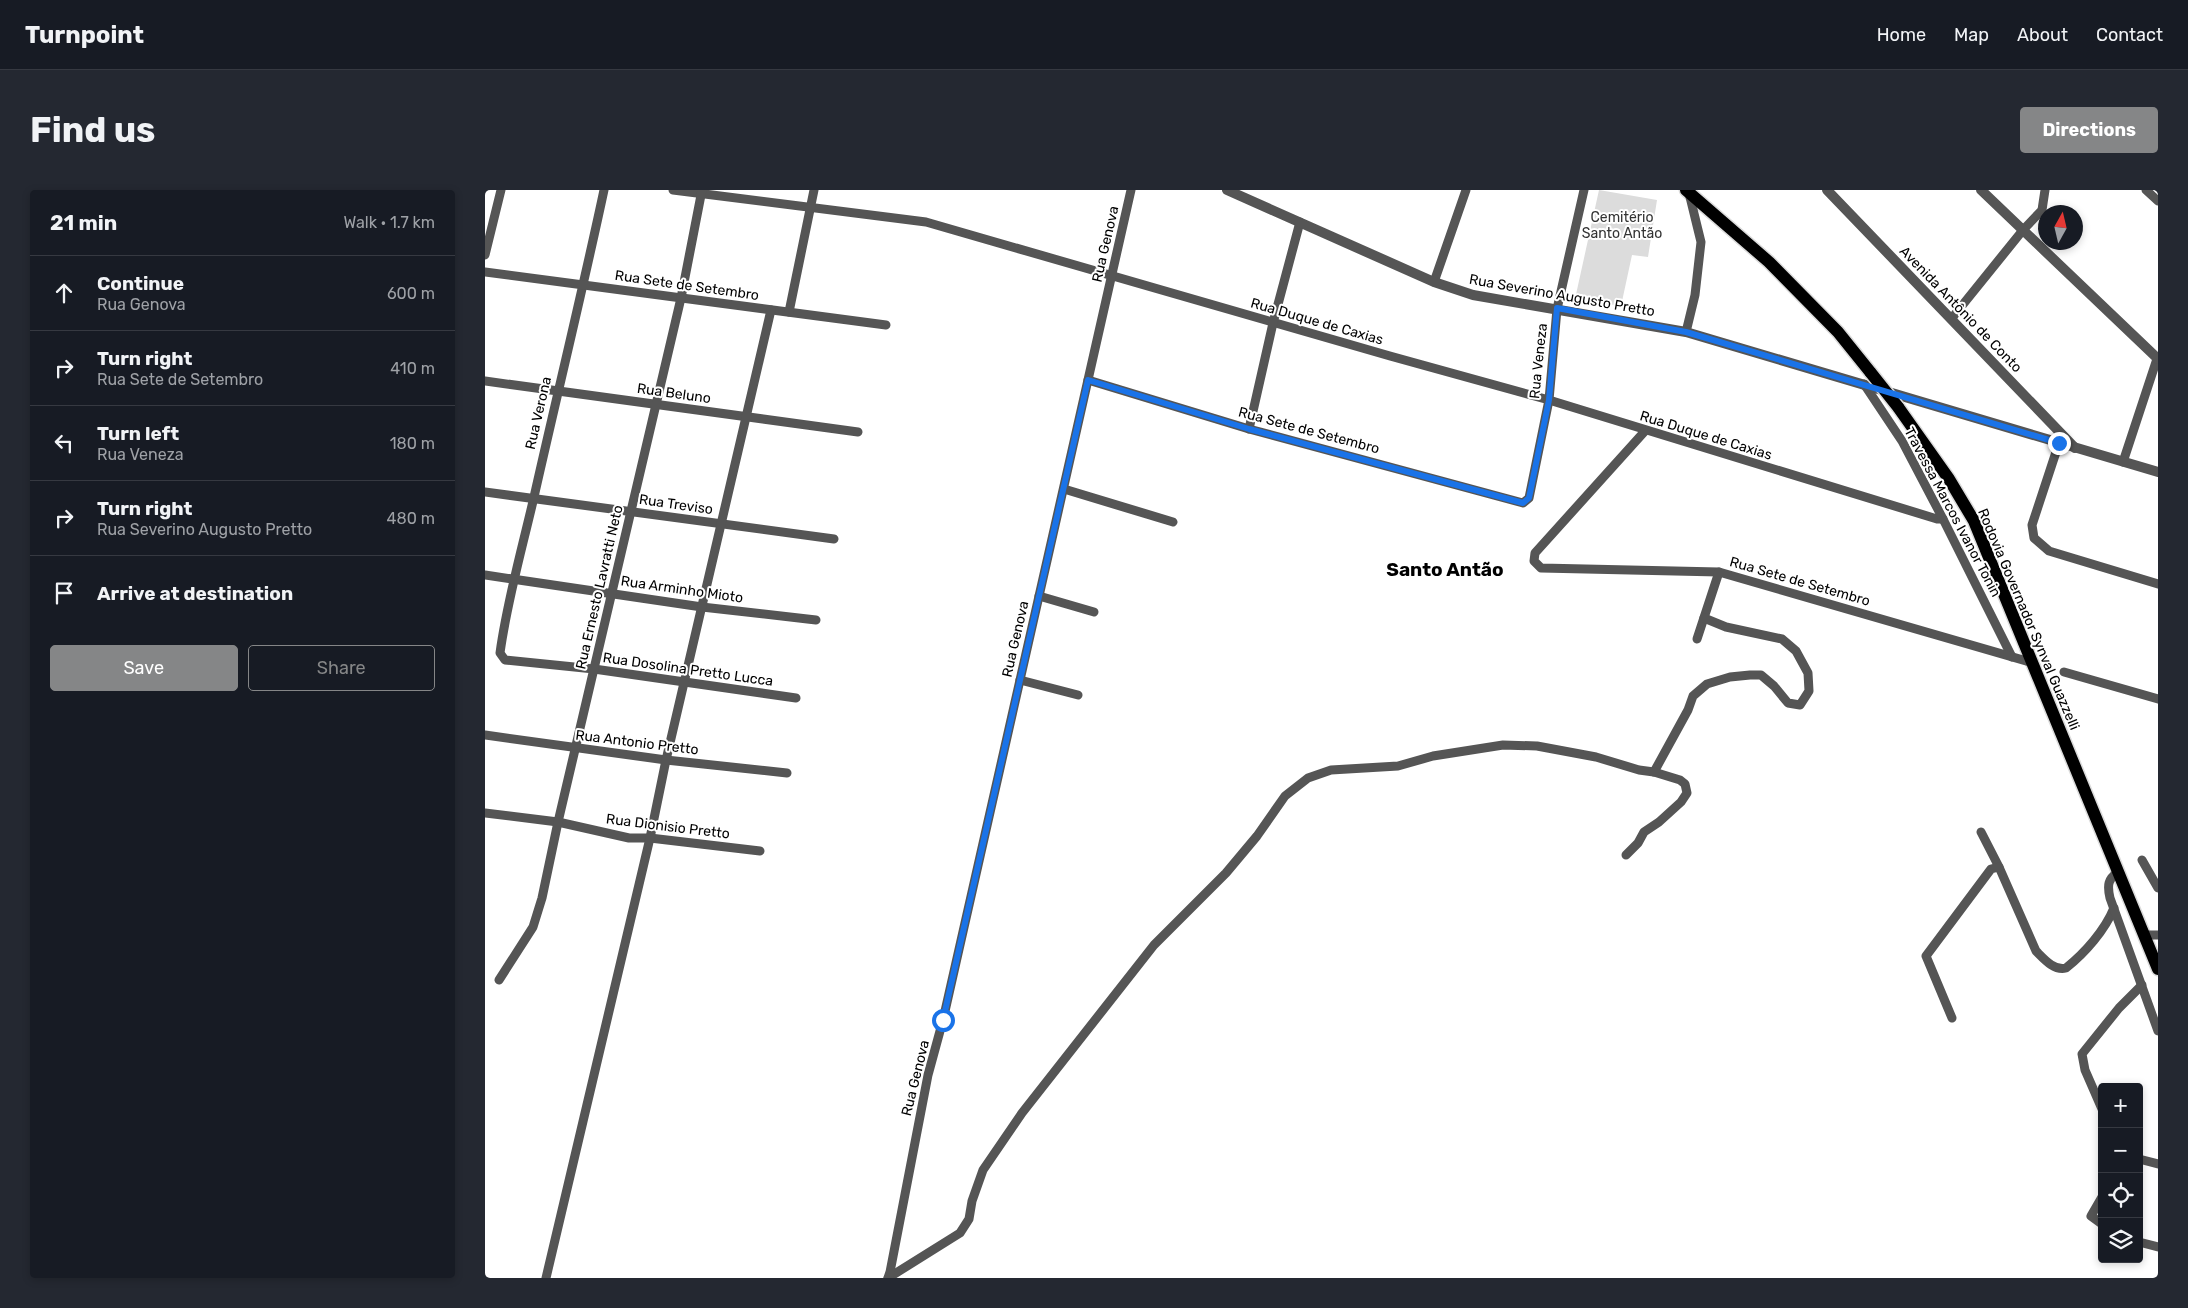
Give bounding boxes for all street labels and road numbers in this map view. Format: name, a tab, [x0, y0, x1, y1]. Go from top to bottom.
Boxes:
street label: Rua Genova	[1088, 204, 1122, 284]
street label: Avenida Antônio de Conto	[1896, 243, 2025, 376]
street label: Rua Sete de Setembro	[614, 267, 760, 304]
street label: Rua Severino Augusto Pretto	[1468, 271, 1656, 320]
street label: Rua Duque de Caxias	[1249, 294, 1385, 349]
street label: Rua Veneza	[1526, 322, 1551, 400]
street label: Rua Verona	[522, 375, 555, 451]
street label: Rua Beluno	[636, 380, 712, 407]
street label: Rua Sete de Setembro	[1236, 403, 1381, 458]
street label: Rua Duque de Caxias	[1638, 407, 1774, 464]
street label: Travessa Marcos Ivanor Tonin	[1901, 425, 2005, 600]
street label: Rua Treviso	[638, 491, 714, 518]
street label: Rua Ernesto Lavratti Neto	[572, 503, 627, 671]
street label: Rodovia Governador Synval Guazzelli	[1974, 506, 2083, 733]
street label: Rua Sete de Setembro	[1728, 553, 1872, 610]
street label: Rua Arminho Mioto	[620, 572, 744, 606]
street label: Rua Genova	[998, 599, 1032, 679]
street label: Rua Dosolina Pretto Lucca	[602, 649, 774, 690]
street label: Rua Antonio Pretto	[574, 727, 699, 758]
street label: Rua Dionisio Pretto	[605, 810, 731, 843]
street label: Rua Genova	[898, 1038, 933, 1118]

